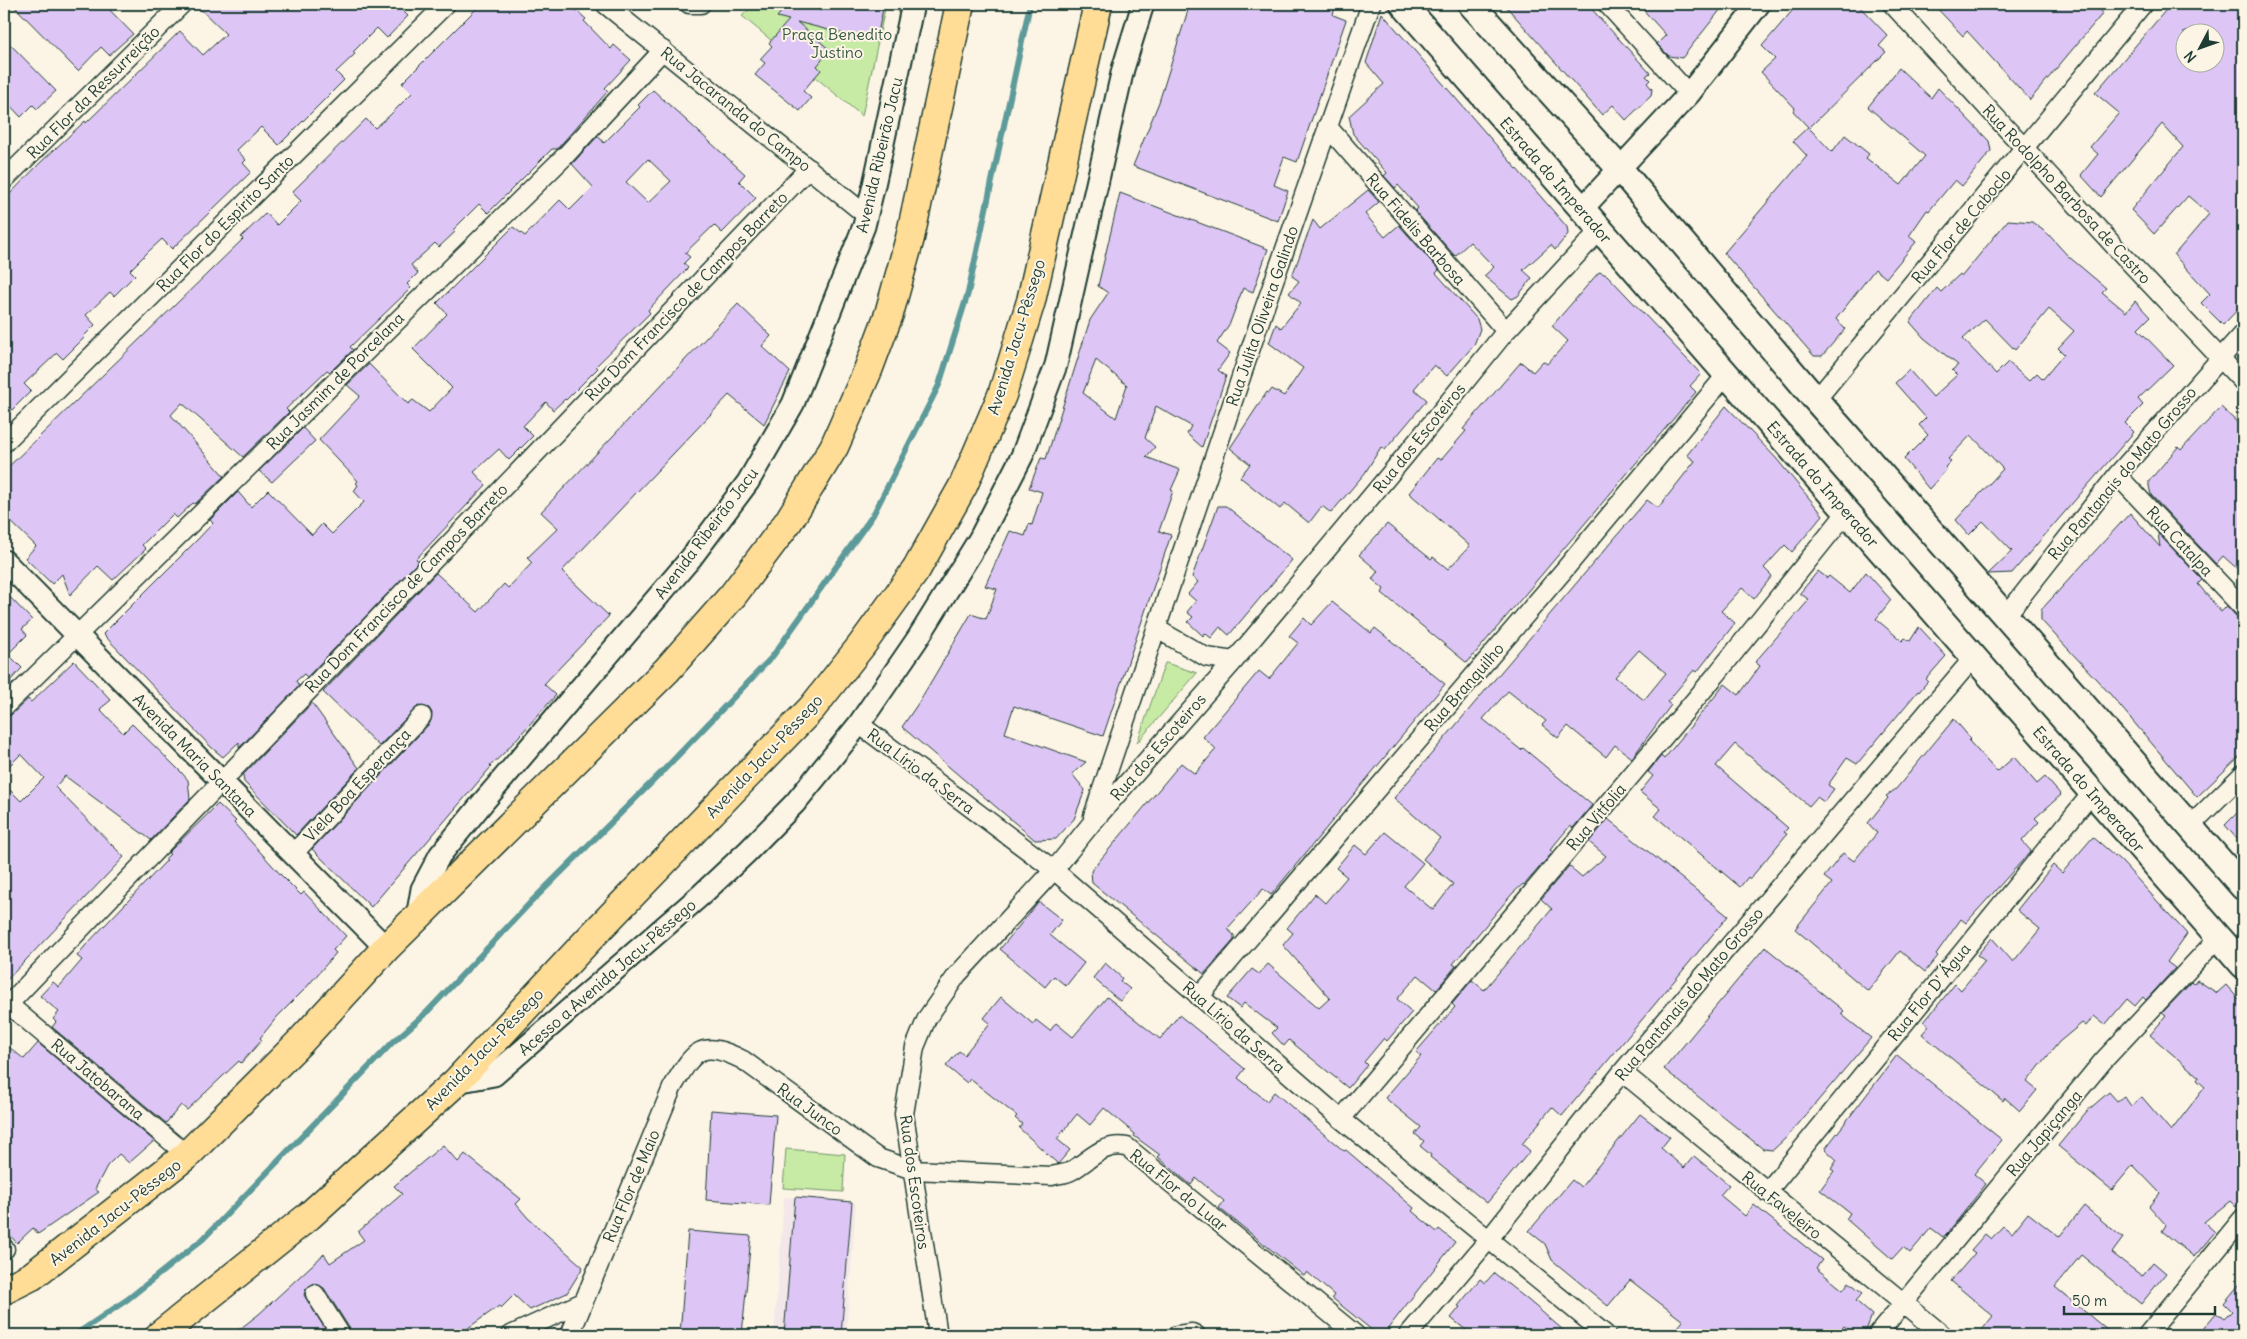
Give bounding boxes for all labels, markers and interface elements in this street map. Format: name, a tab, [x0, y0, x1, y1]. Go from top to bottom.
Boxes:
street label: Rua Flor da Ressurreição	[22, 21, 164, 163]
north arrow	[2174, 22, 2224, 72]
park label: Praça Benedito Justino	[782, 24, 892, 62]
street label: Rua Jacaranda do Campo	[657, 42, 815, 176]
text: N	[2180, 47, 2200, 66]
street label: Avenida Ribeirão Jacu	[851, 75, 907, 235]
street label: Rua Rodolpho Barbosa de Castro	[1979, 100, 2155, 288]
street label: Estrada do Imperador	[1496, 113, 1617, 248]
street label: Rua Flor do Espírito Santo	[152, 150, 298, 296]
street label: Rua Flor de Caboclo	[1907, 164, 2015, 288]
street label: Rua Fidelis Barbosa	[1362, 169, 1470, 289]
street label: Rua Dom Francisco de Campos Barreto	[580, 187, 792, 405]
street label: Rua Julita Oliveira Galindo	[1222, 223, 1302, 409]
street label: Avenida Jacu-Pêssego	[983, 257, 1049, 417]
street label: Rua Jasmim de Porcelana	[262, 308, 408, 454]
street label: Rua dos Escoteiros	[1369, 379, 1469, 497]
street label: Rua Pantanais do Mato Grosso	[2044, 382, 2200, 564]
street label: Estrada do Imperador	[1763, 417, 1884, 552]
street label: Avenida Ribeirão Jacu	[650, 463, 762, 603]
street label: Rua Dom Francisco de Campos Barreto	[300, 479, 512, 697]
street label: Rua Catalpa	[2143, 502, 2217, 580]
street label: Rua Branquilho	[1420, 639, 1508, 735]
street label: Avenida Maria Santana	[129, 689, 261, 821]
street label: Rua dos Escoteiros	[1106, 689, 1210, 805]
street label: Avenida Jacu-Pêssego	[702, 690, 826, 822]
street label: Estrada do Imperador	[2029, 722, 2150, 857]
street label: Viela Boa Esperança	[299, 724, 415, 846]
street label: Rua Lírio da Serra	[863, 724, 979, 818]
street label: Rua Vitfolia	[1562, 779, 1630, 855]
street label: Acesso a Avenida Jacu-Pêssego	[514, 894, 700, 1060]
street label: Rua Pantanais do Mato Grosso	[1611, 903, 1767, 1085]
street label: Rua Flor D' Água	[1883, 939, 1975, 1045]
street label: Rua Lírio da Serra	[1179, 977, 1289, 1077]
street label: Avenida Jacu-Pêssego	[421, 984, 547, 1114]
street label: Rua Jatobarana	[47, 1034, 149, 1124]
street label: Rua Junco	[773, 1079, 847, 1139]
street label: Rua Japiçanga	[2002, 1086, 2086, 1180]
street label: Rua dos Escoteiros	[896, 1114, 934, 1250]
street label: Rua Flor de Maio	[598, 1127, 664, 1245]
street label: Rua Flor do Luar	[1126, 1144, 1232, 1236]
street label: Avenida Jacu-Pêssego	[45, 1154, 185, 1270]
street label: Rua Faveleiro	[1738, 1167, 1826, 1243]
scale bar	[2064, 1284, 2216, 1316]
text: 50 m	[2072, 1291, 2107, 1310]

